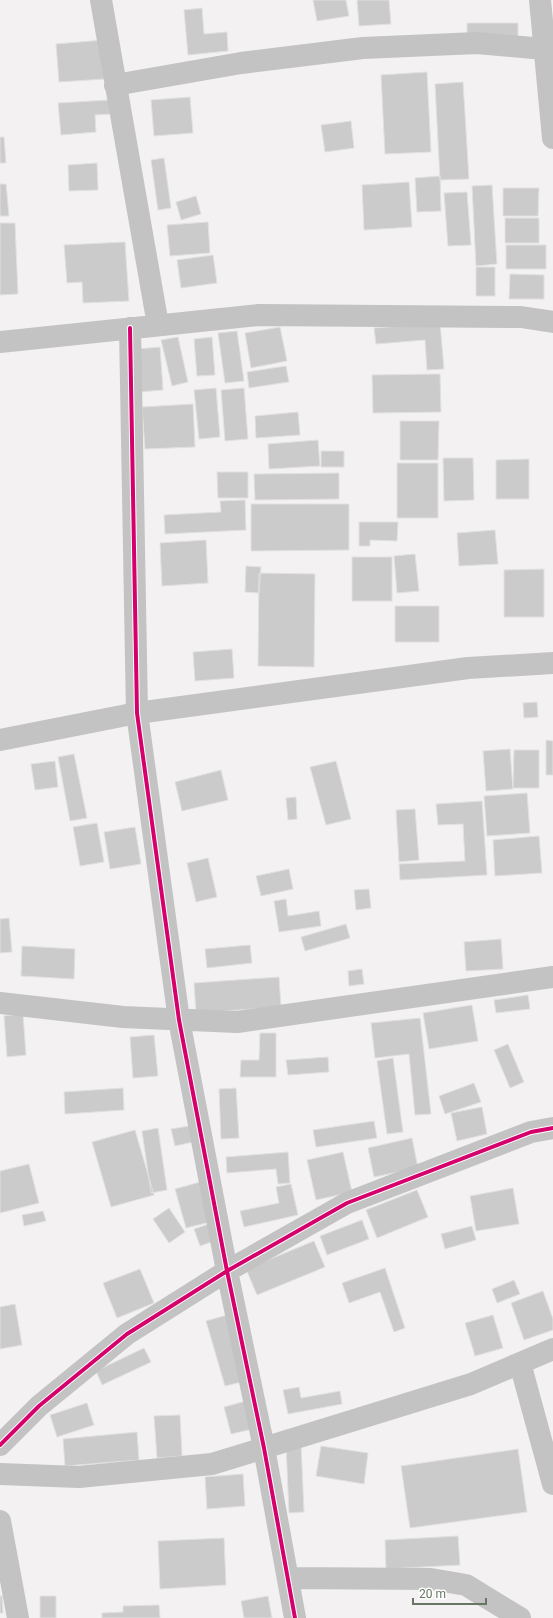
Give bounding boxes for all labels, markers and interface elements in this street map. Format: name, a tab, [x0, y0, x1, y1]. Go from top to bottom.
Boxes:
scale bar	[413, 1580, 486, 1606]
text: 20 m	[419, 1587, 446, 1601]

